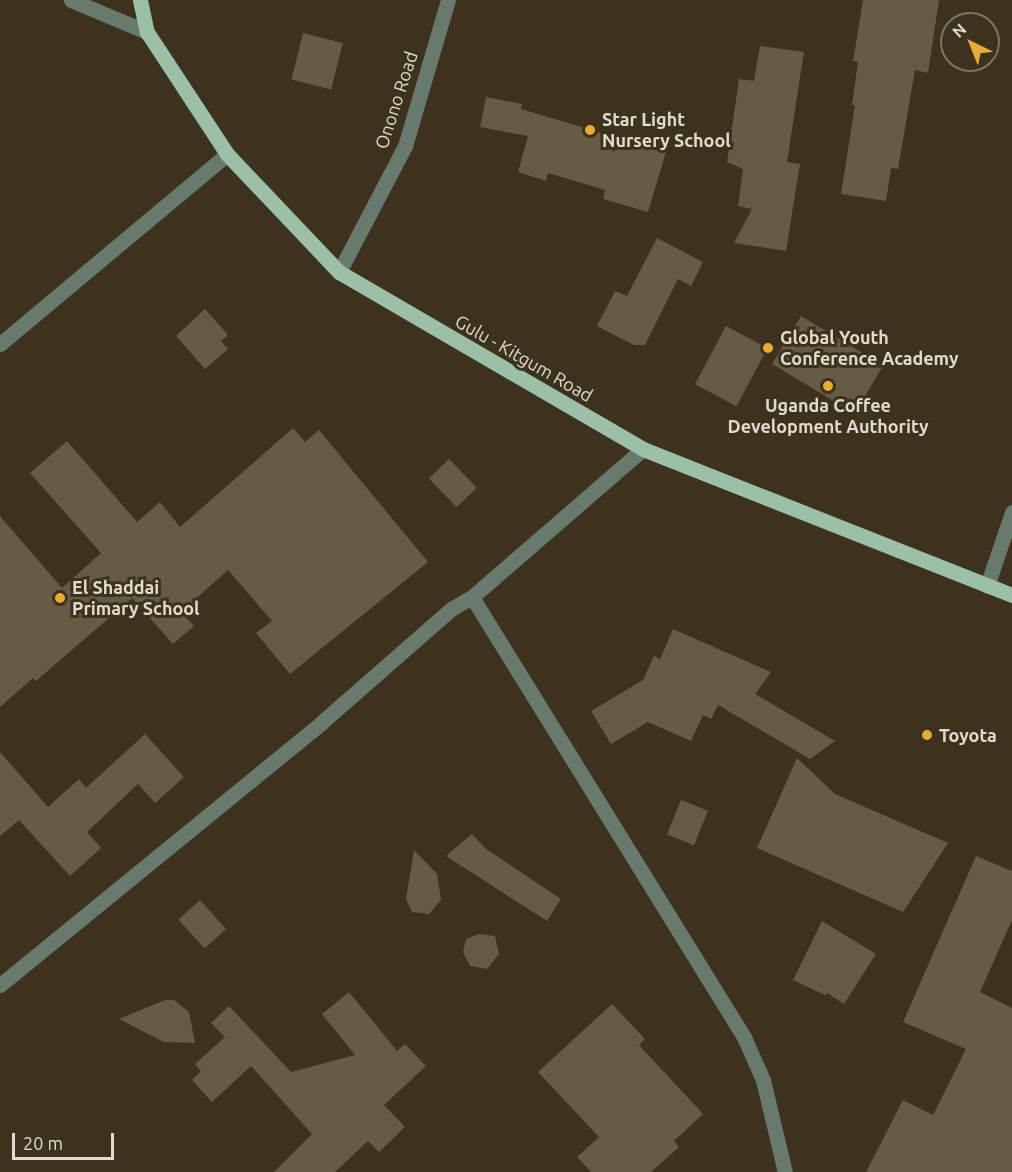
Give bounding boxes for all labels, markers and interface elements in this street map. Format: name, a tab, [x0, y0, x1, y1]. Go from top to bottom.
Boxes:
north arrow	[940, 12, 1000, 72]
text: N	[949, 20, 970, 41]
street label: Onono Road	[370, 49, 422, 151]
place label: Star Light Nursery School	[602, 109, 731, 152]
marker: Star Light Nursery School	[583, 123, 597, 137]
street label: Gulu - Kitgum Road	[451, 310, 597, 406]
place label: Global Youth Conference Academy	[780, 327, 959, 370]
marker: Global Youth Conference Academy	[761, 341, 775, 355]
marker: Uganda Coffee Development Authority	[821, 379, 835, 393]
place label: Uganda Coffee Development Authority	[728, 395, 928, 438]
place label: El Shaddai Primary School	[72, 577, 200, 620]
marker: El Shaddai Primary School	[53, 591, 67, 605]
place label: Toyota	[939, 724, 997, 746]
marker: Toyota	[920, 728, 934, 742]
scale bar	[15, 1121, 117, 1159]
text: 20 m	[23, 1133, 63, 1153]

